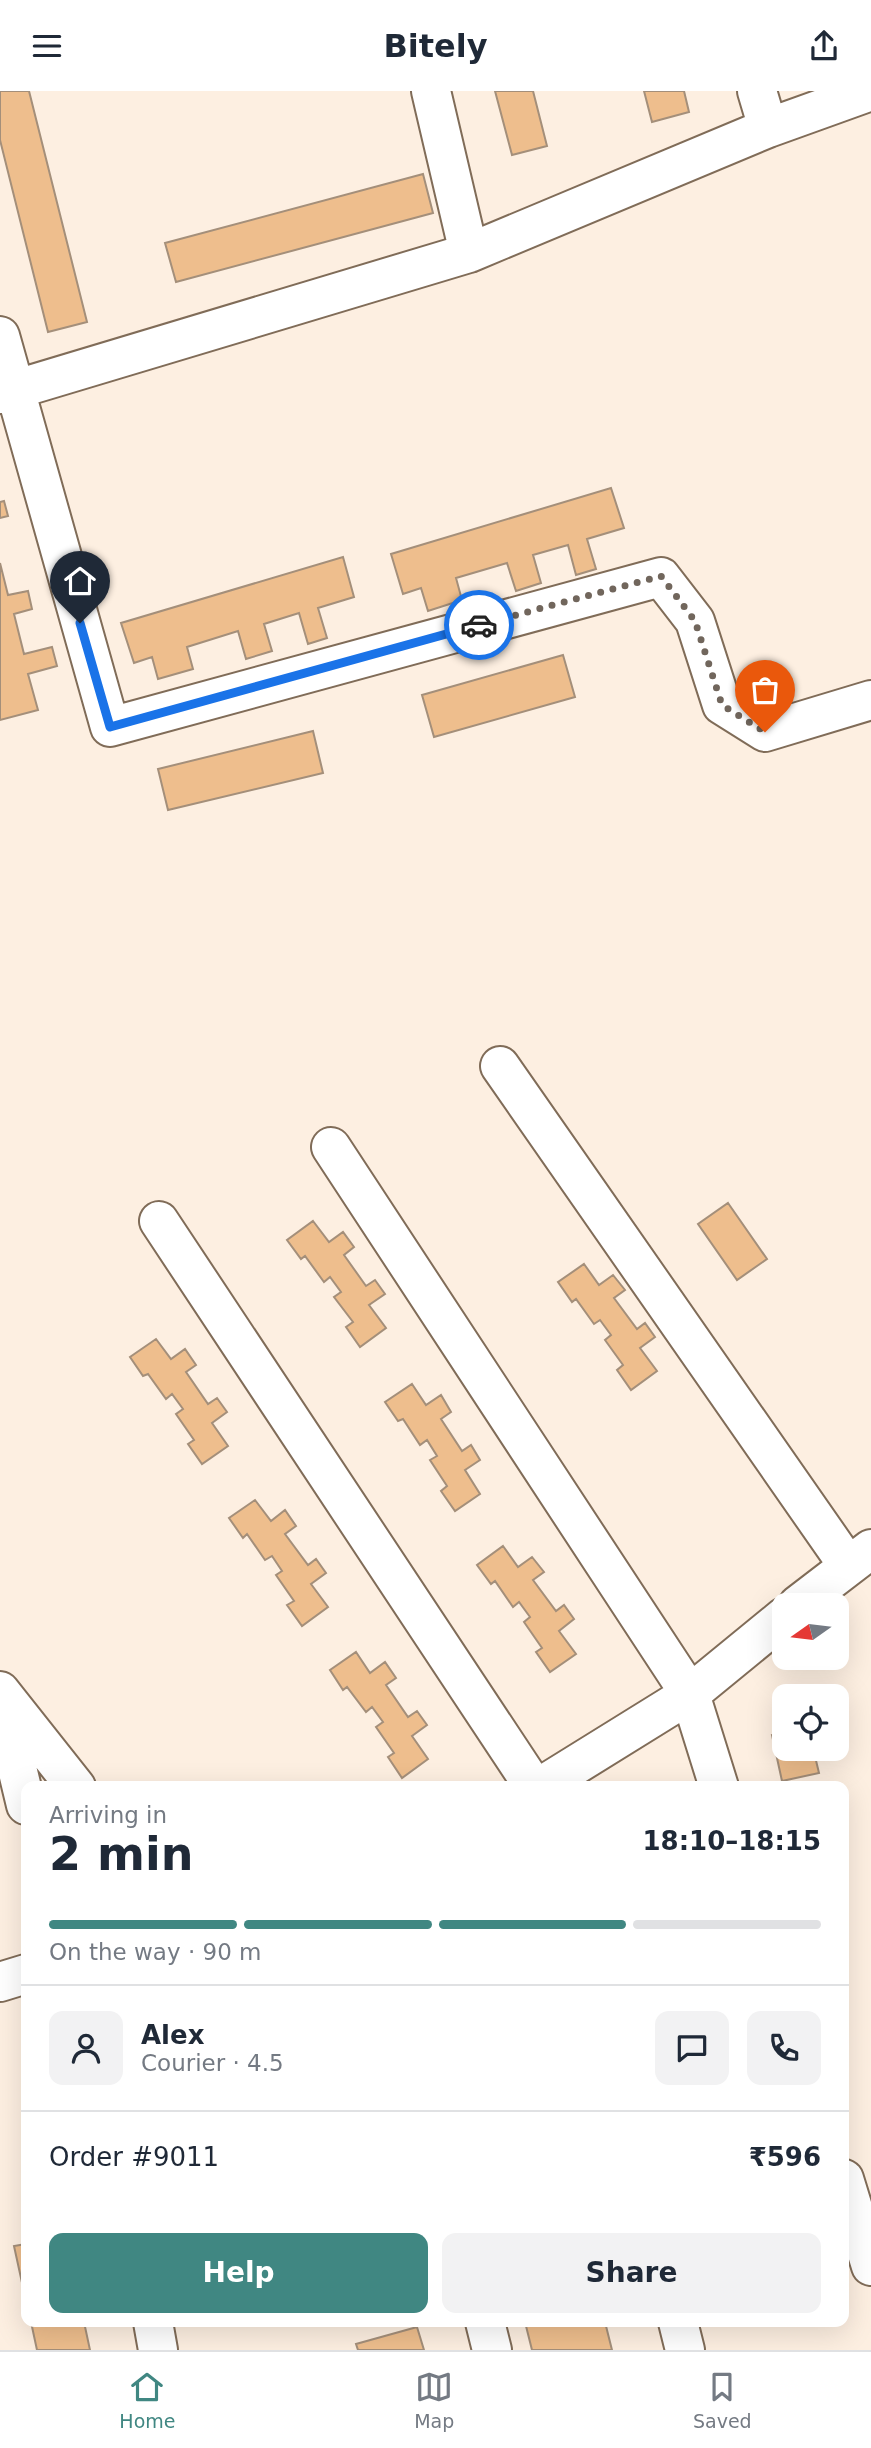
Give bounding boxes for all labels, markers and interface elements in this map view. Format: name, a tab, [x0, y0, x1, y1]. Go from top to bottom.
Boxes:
icon: menu	[28, 27, 66, 65]
text: Bitely	[383, 27, 488, 65]
icon: share	[805, 27, 843, 65]
pin	[50, 551, 110, 623]
icon: home	[61, 562, 99, 600]
courier	[444, 590, 514, 660]
icon: car	[460, 606, 498, 644]
pin	[735, 660, 795, 732]
icon: bag	[746, 671, 784, 709]
north arrow	[772, 1593, 849, 1669]
map controls	[772, 1593, 849, 1761]
button: locate	[772, 1684, 849, 1761]
text: Arriving in	[49, 1802, 167, 1828]
text: 18:10–18:15	[642, 1826, 821, 1856]
text: 2 min	[49, 1827, 193, 1881]
text: On the way · 90 m	[49, 1939, 261, 1965]
button: person	[49, 2011, 123, 2085]
button: chat	[655, 2011, 729, 2085]
button: phone	[747, 2011, 821, 2085]
text: Alex	[141, 2020, 204, 2050]
text: Courier · 4.5	[141, 2050, 284, 2076]
text: Order #9011	[49, 2142, 219, 2172]
text: ₹596	[749, 2142, 821, 2172]
button: Help	[49, 2233, 428, 2313]
button: Share	[442, 2233, 821, 2313]
tab: Home	[119, 2368, 175, 2432]
tab: Map	[414, 2368, 454, 2432]
tab: Saved	[693, 2368, 752, 2432]

